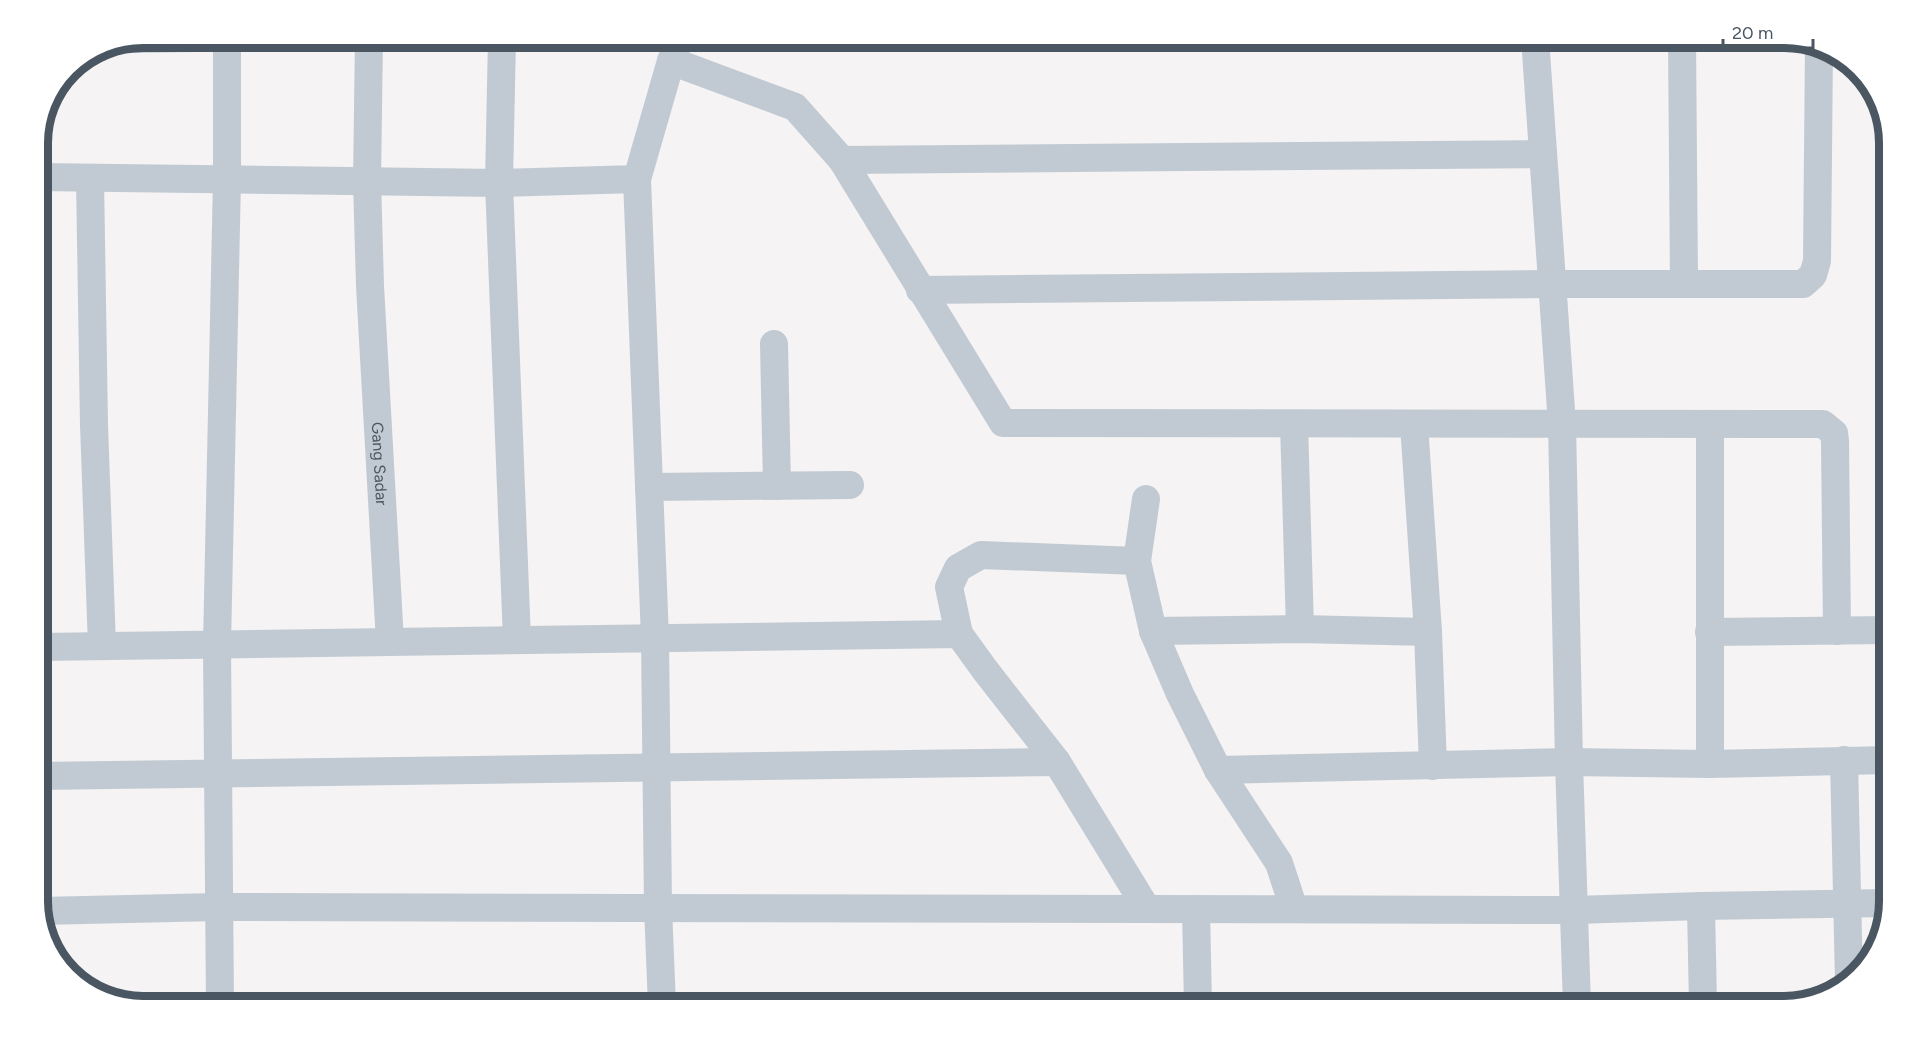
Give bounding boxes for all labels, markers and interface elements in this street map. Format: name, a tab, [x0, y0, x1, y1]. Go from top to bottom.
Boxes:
scale bar	[1723, 12, 1813, 50]
text: 20 m	[1732, 22, 1773, 44]
street label: Gang Sadar	[368, 421, 392, 507]

